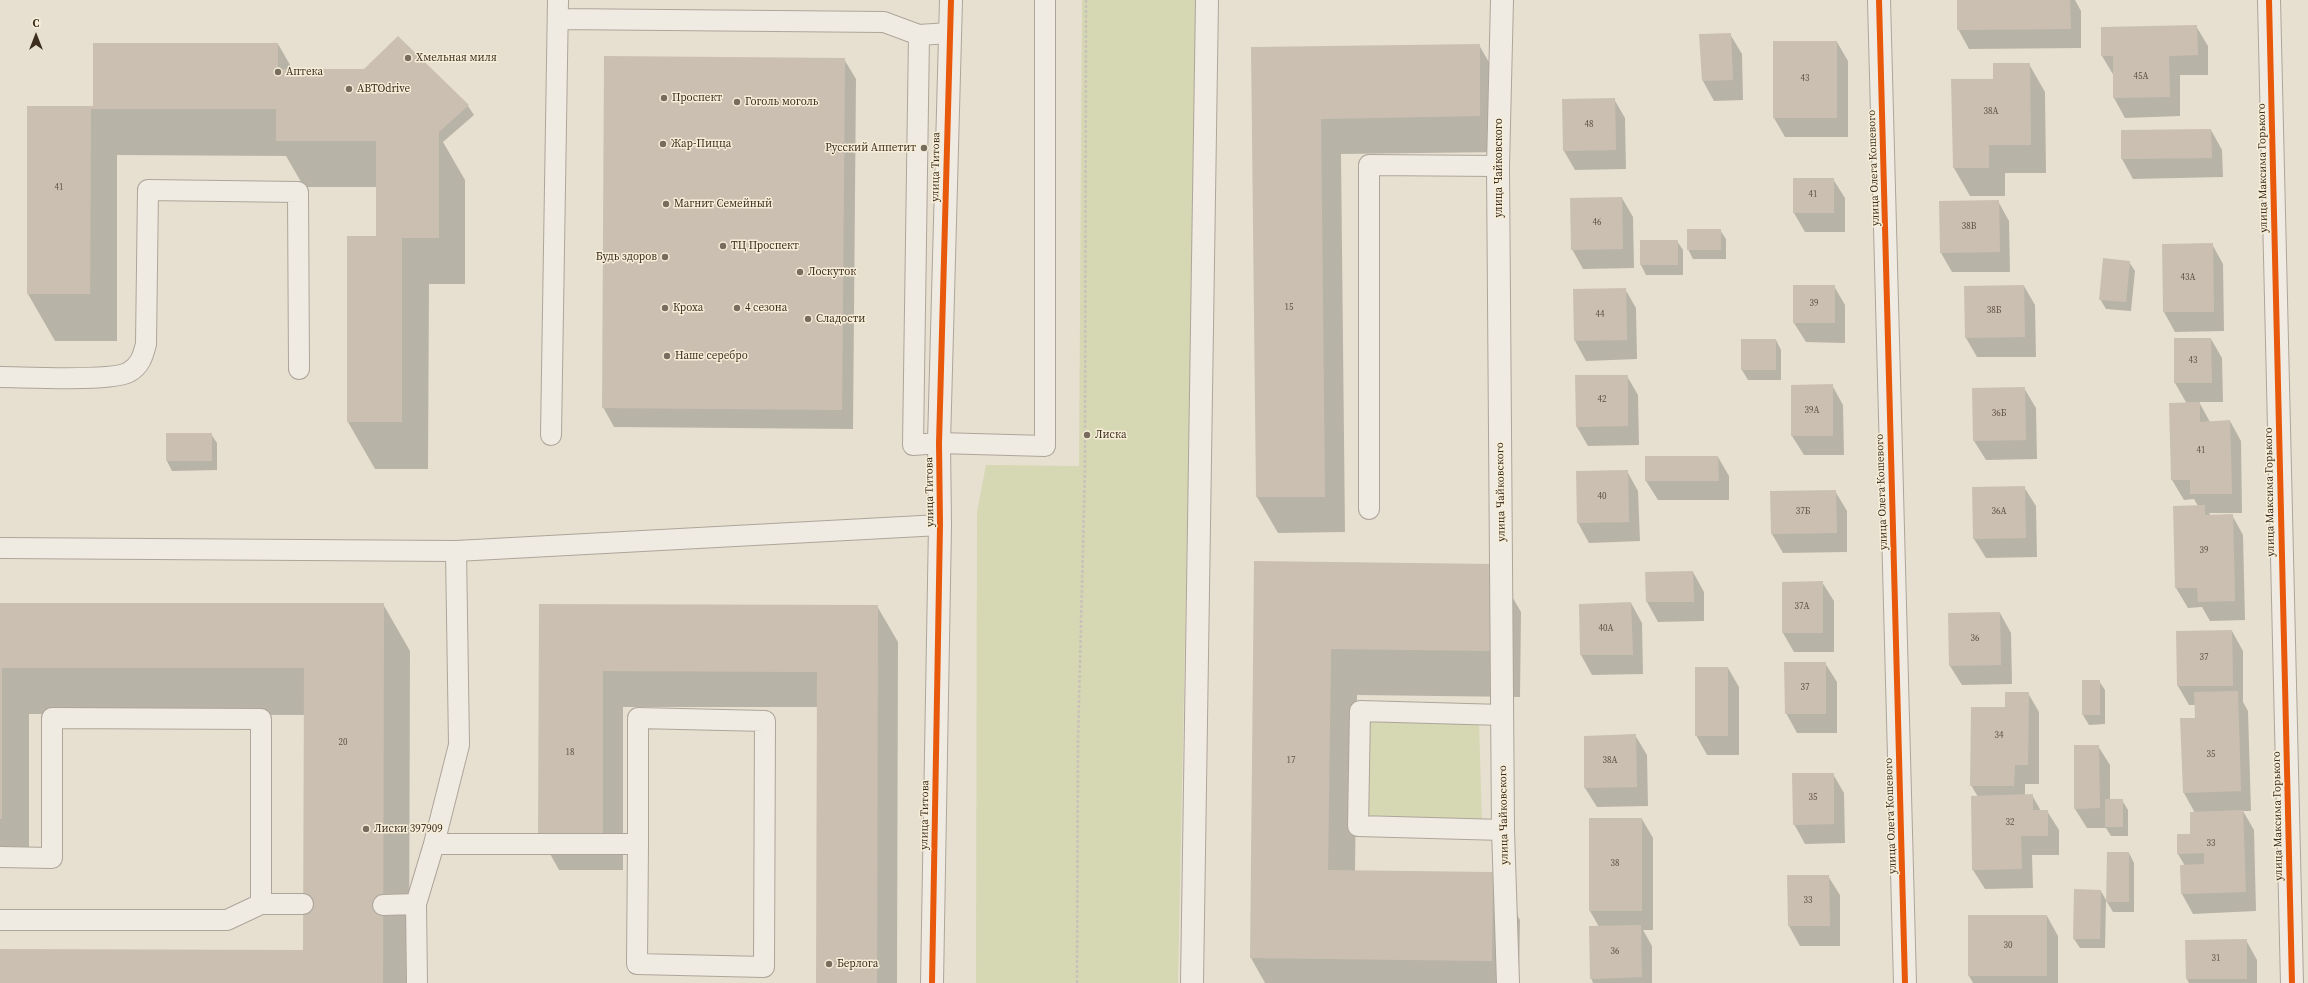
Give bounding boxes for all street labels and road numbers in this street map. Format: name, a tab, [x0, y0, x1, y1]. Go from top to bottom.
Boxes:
street label: улица Максима Горького	[2255, 103, 2271, 233]
street label: улица Олега Кошевого	[1865, 110, 1883, 226]
street label: улица Чайковского	[1492, 118, 1506, 218]
street label: улица Титова	[929, 132, 943, 202]
street label: улица Максима Горького	[2262, 427, 2278, 557]
street label: улица Олега Кошевого	[1873, 434, 1891, 550]
street label: улица Чайковского	[1494, 442, 1508, 542]
street label: улица Титова	[923, 457, 937, 527]
street label: улица Максима Горького	[2270, 751, 2286, 881]
street label: улица Олега Кошевого	[1882, 758, 1900, 874]
street label: улица Чайковского	[1497, 765, 1511, 865]
street label: улица Титова	[918, 780, 932, 850]

